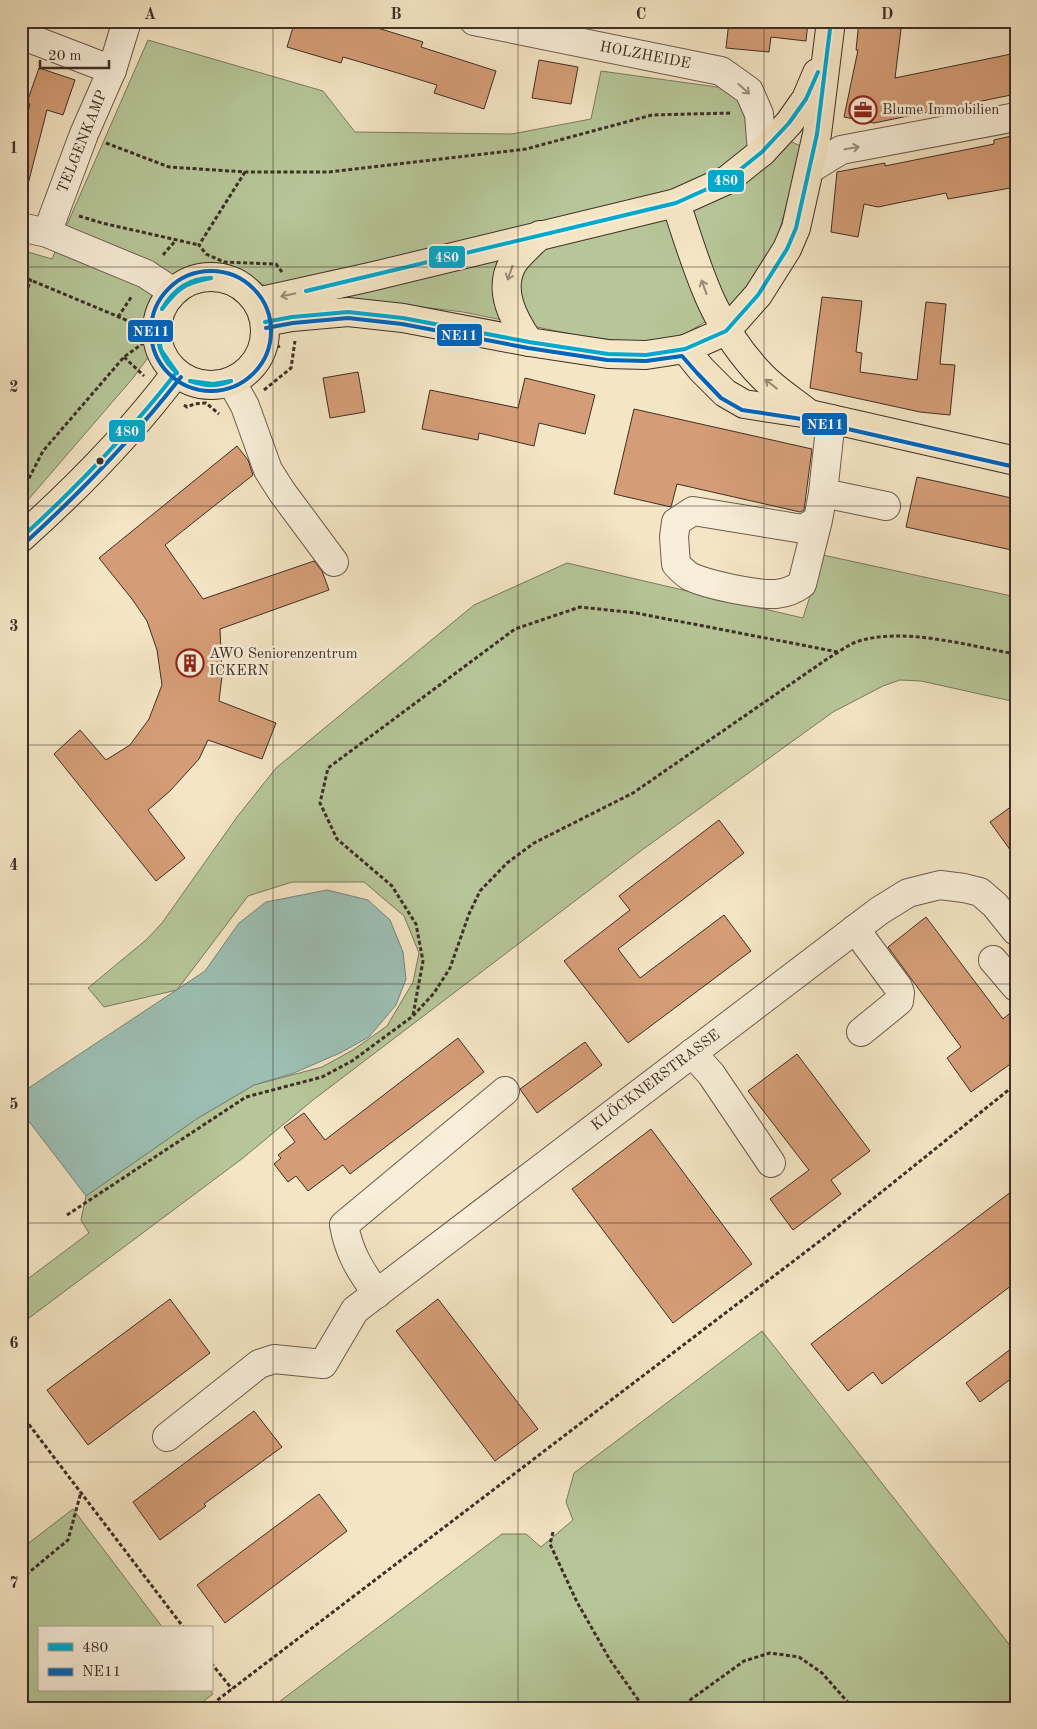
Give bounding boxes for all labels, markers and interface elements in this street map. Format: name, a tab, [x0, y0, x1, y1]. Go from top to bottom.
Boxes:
text: A	[144, 7, 156, 23]
text: B	[390, 7, 402, 23]
text: C	[636, 7, 646, 23]
text: D	[881, 7, 893, 23]
scale bar	[40, 38, 109, 70]
street label: HOLZHEIDE	[598, 40, 692, 72]
text: 20 m	[48, 49, 82, 64]
one-way arrow	[738, 83, 751, 95]
street label: TELGENKAMP	[56, 88, 110, 196]
office icon: Blume Immobilien	[848, 95, 878, 125]
place label: Blume Immobilien	[882, 103, 999, 118]
text: 1	[9, 141, 19, 157]
one-way arrow	[844, 142, 860, 152]
line badge: 480	[707, 169, 745, 193]
text: 480	[714, 174, 738, 188]
line badge: 480	[428, 245, 466, 269]
text: 480	[435, 251, 459, 265]
one-way arrow	[505, 265, 514, 280]
one-way arrow	[699, 280, 708, 296]
one-way arrow	[280, 291, 296, 300]
line badge: NE11	[127, 319, 174, 343]
line badge: NE11	[436, 323, 483, 347]
text: NE11	[133, 325, 169, 339]
text: NE11	[441, 329, 477, 343]
one-way arrow	[765, 378, 778, 389]
text: 2	[9, 380, 19, 396]
line badge: NE11	[801, 412, 848, 436]
text: NE11	[807, 418, 843, 432]
line badge: 480	[108, 419, 146, 443]
text: 480	[115, 425, 139, 439]
unlabelled marker	[95, 456, 105, 466]
text: 3	[9, 619, 19, 635]
place label: AWO Seniorenzentrum ICKERN	[209, 647, 358, 679]
building icon: AWO Seniorenzentrum ICKERN	[175, 648, 205, 678]
text: 4	[9, 858, 19, 874]
street label: KLÖCKNERSTRASSE	[587, 1025, 723, 1134]
text: 5	[9, 1097, 19, 1113]
text: 6	[9, 1336, 19, 1352]
text: 7	[9, 1576, 19, 1592]
legend	[38, 1626, 212, 1692]
text: 480	[82, 1641, 108, 1656]
text: NE11	[82, 1665, 121, 1680]

